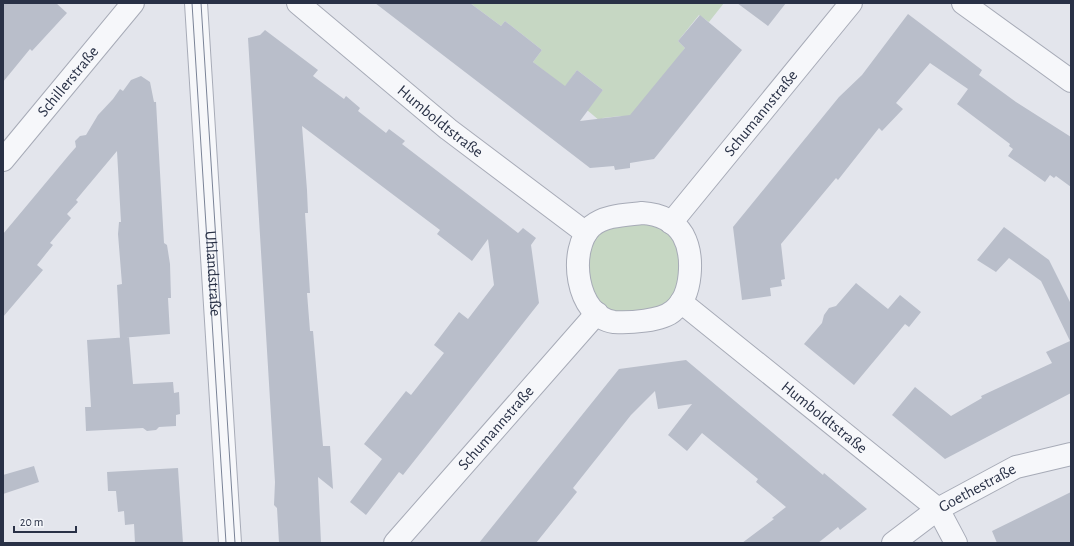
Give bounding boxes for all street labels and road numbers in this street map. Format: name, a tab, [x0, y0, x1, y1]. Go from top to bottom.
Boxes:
street label: Schillerstraße	[35, 43, 102, 120]
street label: Schumannstraße	[721, 67, 801, 159]
street label: Humboldtstraße	[394, 82, 486, 160]
street label: Uhlandstraße	[202, 230, 224, 317]
street label: Humboldtstraße	[778, 378, 870, 457]
street label: Schumannstraße	[455, 383, 537, 473]
street label: Goethestraße	[936, 461, 1019, 515]

